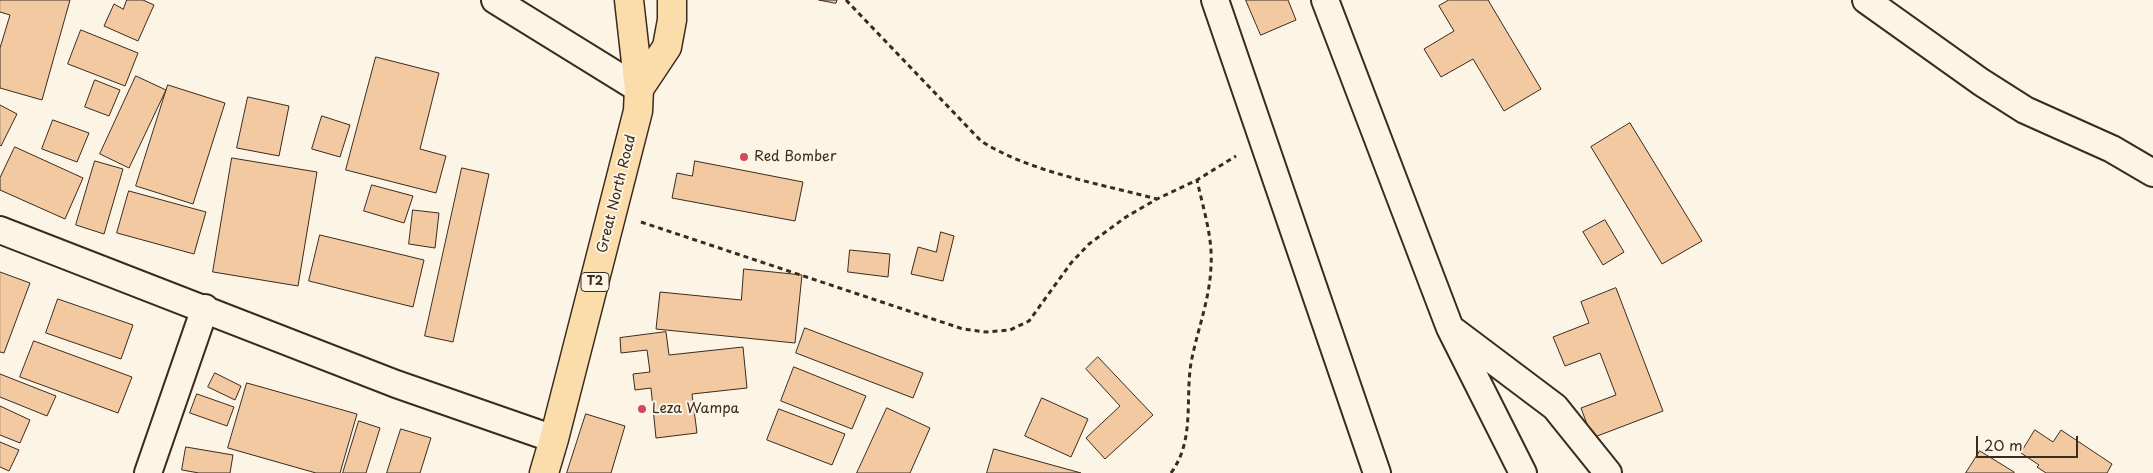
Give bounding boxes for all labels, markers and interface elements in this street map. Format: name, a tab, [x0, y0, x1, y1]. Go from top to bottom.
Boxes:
street label: Great North Road	[594, 133, 640, 255]
place label: Red Bomber	[754, 149, 836, 165]
marker: Red Bomber	[738, 151, 750, 163]
road number: T2	[581, 272, 609, 292]
place label: Leza Wampa	[652, 401, 739, 417]
marker: Leza Wampa	[636, 403, 648, 415]
scale bar	[1978, 426, 2080, 458]
text: 20 m	[1984, 433, 2023, 456]

